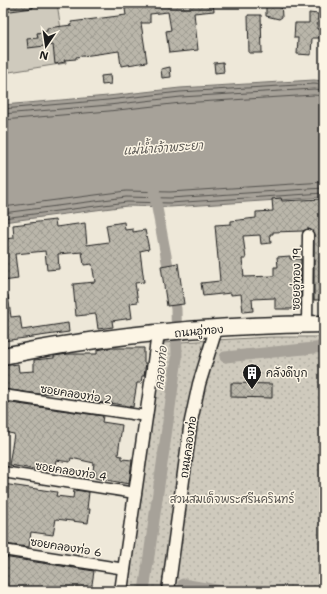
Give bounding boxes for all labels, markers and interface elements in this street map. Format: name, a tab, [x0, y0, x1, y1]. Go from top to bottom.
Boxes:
north arrow	[26, 26, 66, 66]
text: N	[38, 47, 50, 64]
water label: แม่น้ำเจ้าพระยา	[122, 134, 204, 159]
street label: ซอยอู่ทอง 19	[287, 247, 306, 311]
street label: ถนนอู่ทอง	[174, 321, 224, 342]
water label: คลองท่อ	[151, 344, 171, 391]
building icon: คลังดีบุก	[241, 362, 263, 390]
place label: คลังดีบุก	[266, 366, 308, 382]
street label: ซอยคลองท่อ 2	[39, 380, 113, 408]
street label: ถนนคลองท่อ	[176, 415, 200, 479]
street label: ซอยคลองท่อ 4	[34, 457, 108, 485]
park label: สวนสมเด็จพระศรีนครินทร์	[170, 491, 295, 507]
street label: ซอยคลองท่อ 6	[29, 533, 103, 561]

